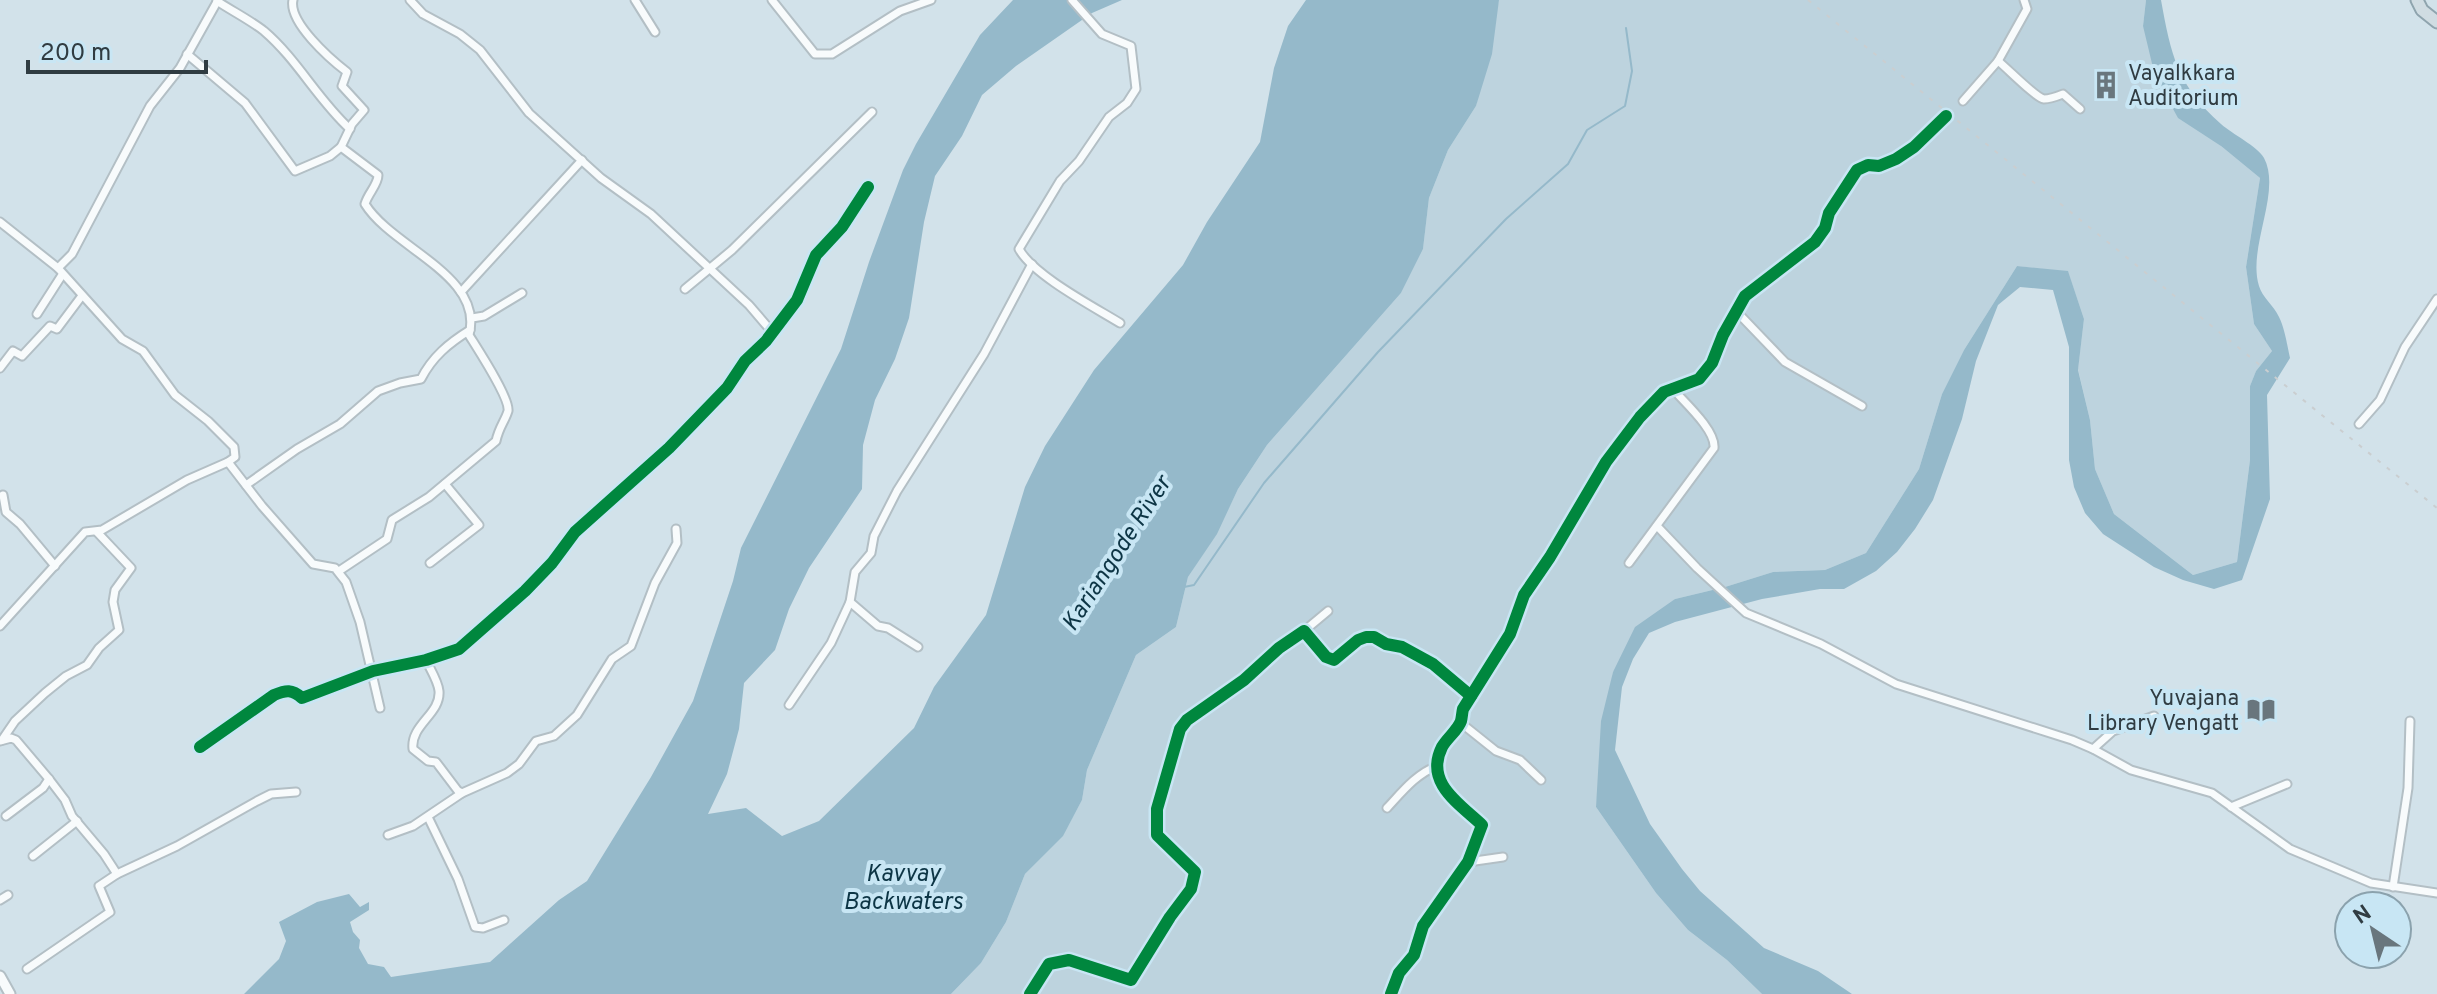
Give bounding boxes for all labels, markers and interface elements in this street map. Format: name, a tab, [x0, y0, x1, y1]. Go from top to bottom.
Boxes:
scale bar	[28, 24, 206, 74]
text: 200 m	[40, 39, 111, 69]
place label: Vayalkkara Auditorium	[2128, 61, 2239, 113]
building icon: Vayalkkara Auditorium	[2091, 70, 2121, 100]
water label: Kariangode River	[1056, 469, 1180, 637]
place label: Yuvajana Library Vengatt	[2087, 686, 2239, 738]
library icon: Yuvajana Library Vengatt	[2246, 695, 2276, 725]
water label: Kavvay Backwaters	[843, 860, 964, 918]
north arrow	[2333, 890, 2413, 970]
text: N	[2349, 900, 2377, 931]

